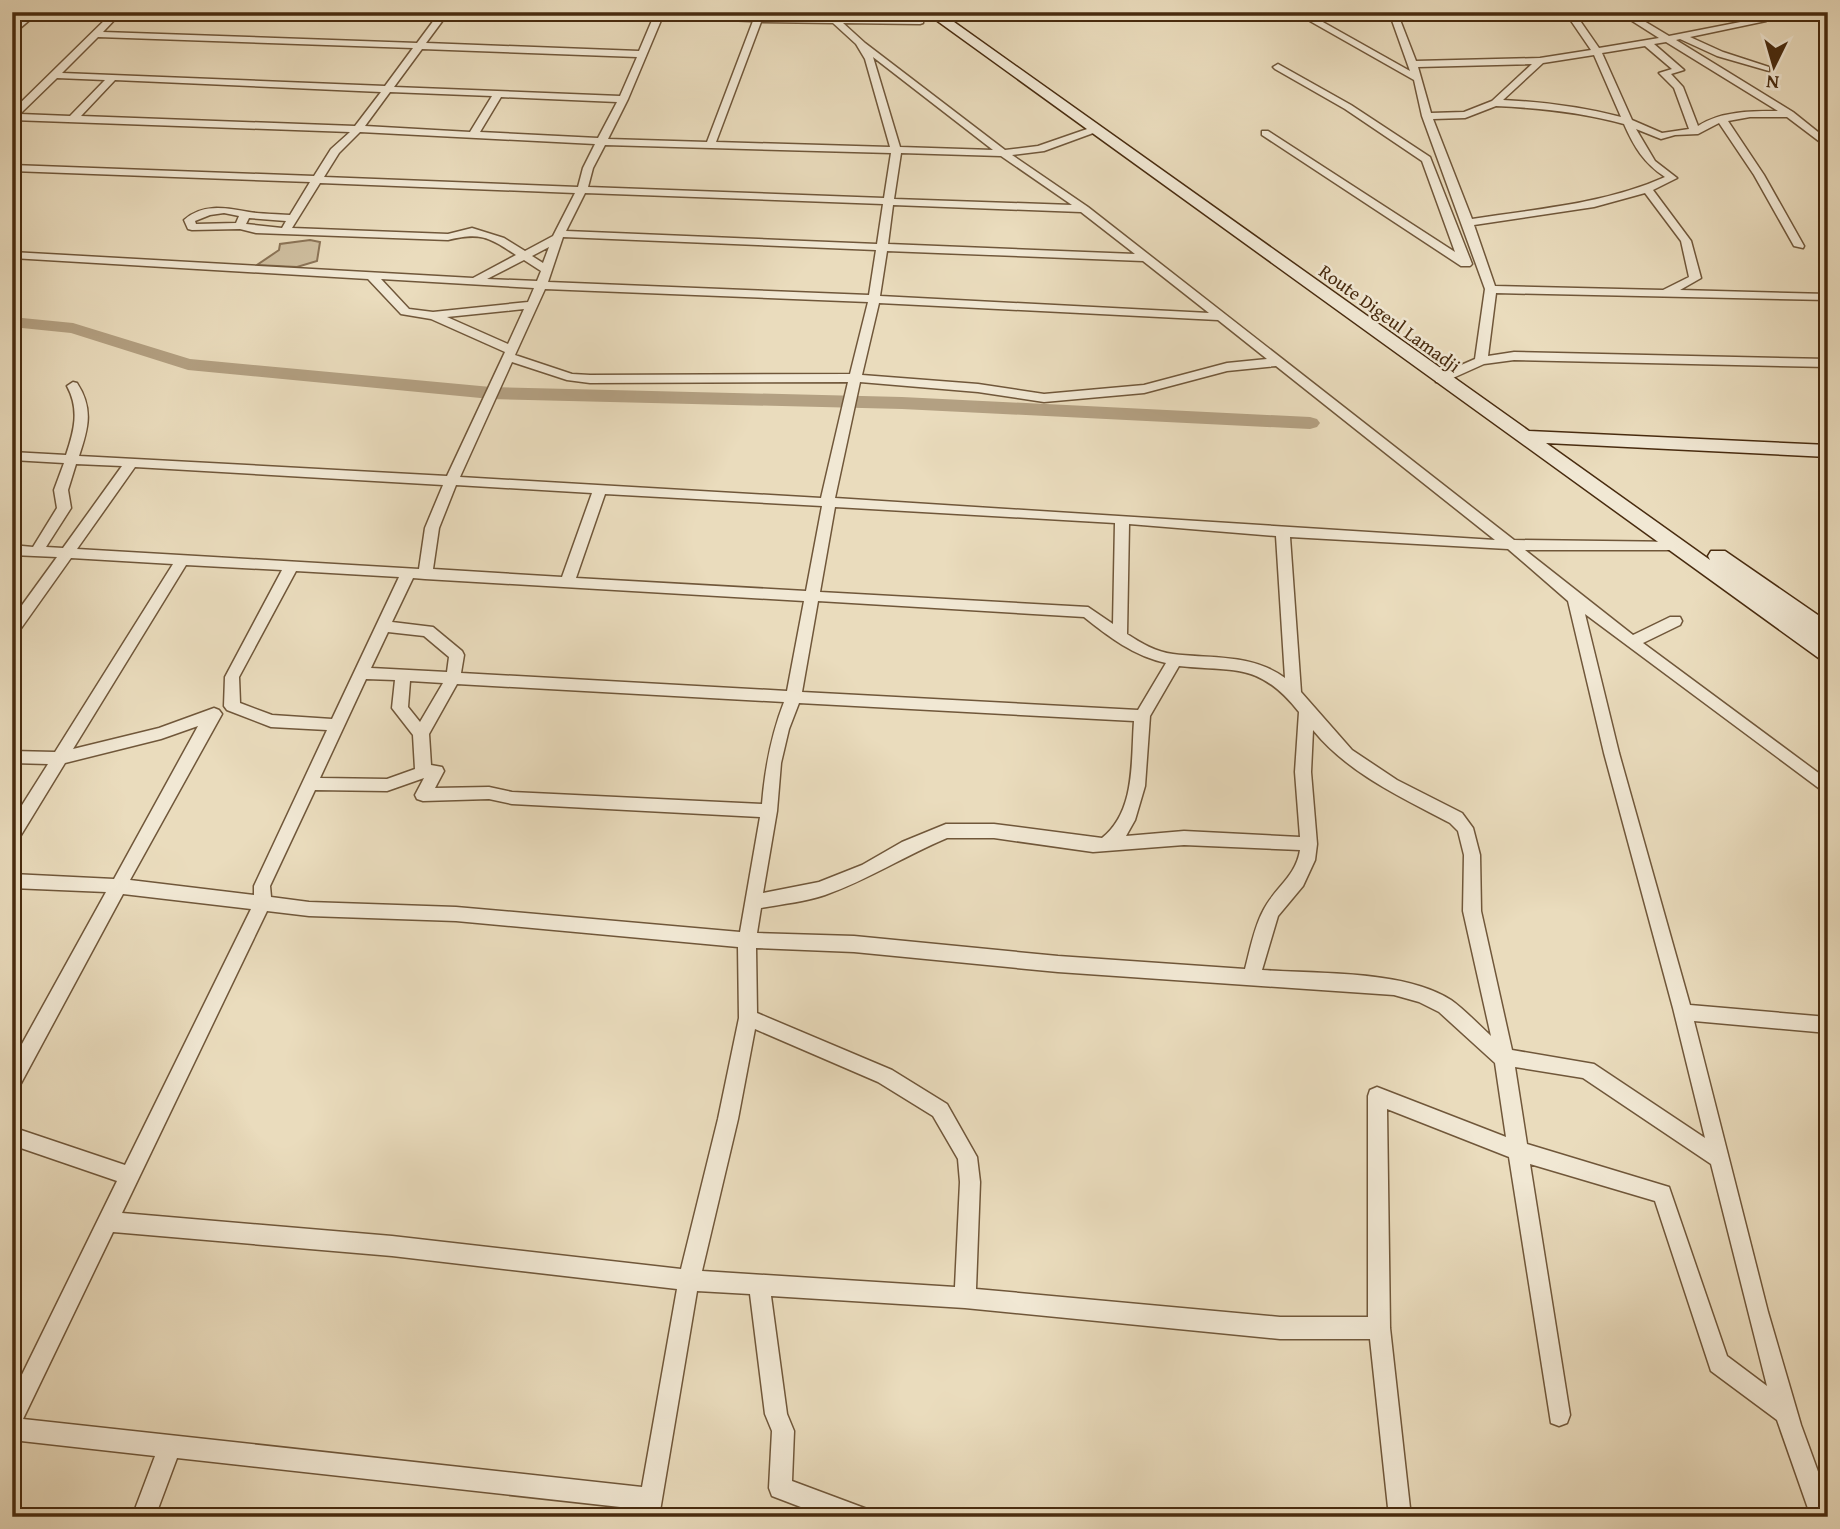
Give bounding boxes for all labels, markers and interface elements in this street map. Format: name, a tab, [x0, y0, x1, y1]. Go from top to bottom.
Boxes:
north arrow	[1738, 32, 1808, 102]
text: N	[1765, 68, 1780, 97]
street label: Route Digeul Lamadji	[1313, 257, 1467, 379]

